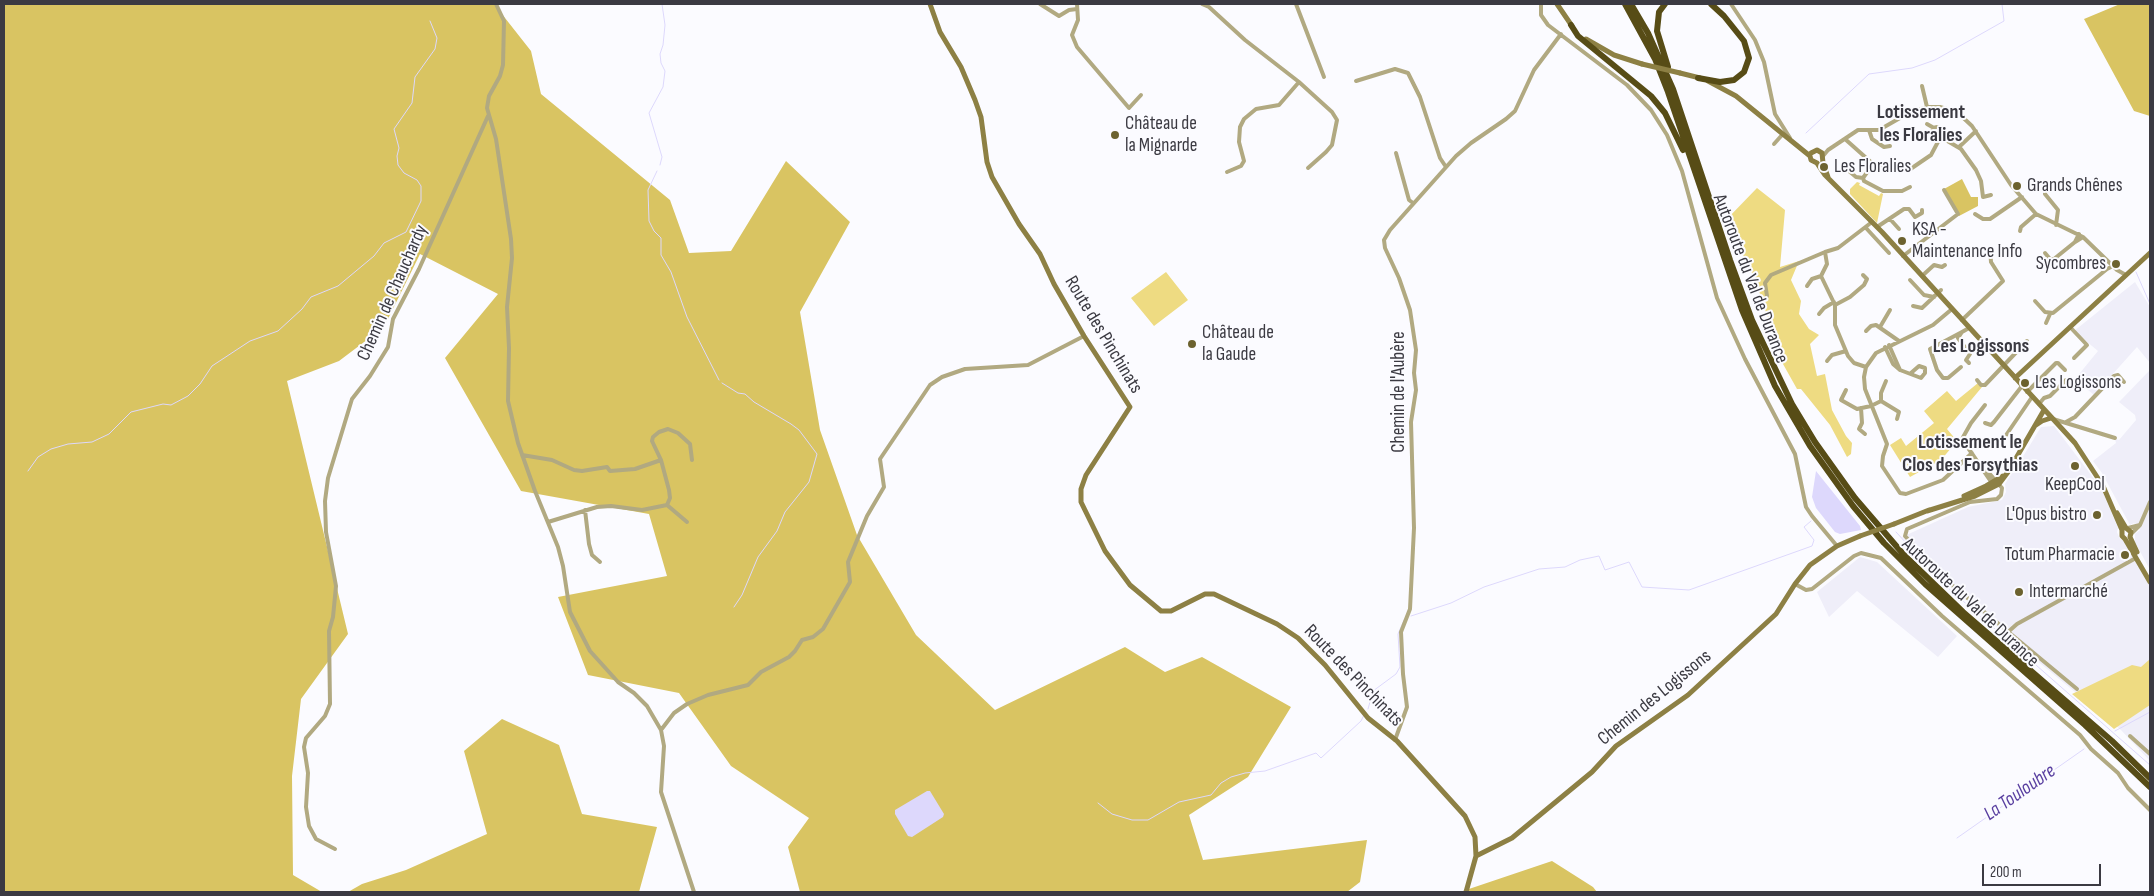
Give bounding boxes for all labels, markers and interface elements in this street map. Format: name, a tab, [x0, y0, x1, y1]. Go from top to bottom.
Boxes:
district label: Lotissement les Floralies	[1877, 101, 1965, 148]
place label: Château de la Mignarde	[1125, 113, 1197, 157]
marker: Château de la Mignarde	[1109, 129, 1121, 141]
place label: Les Floralies	[1834, 156, 1911, 178]
marker: Les Floralies	[1818, 161, 1830, 173]
place label: Grands Chênes	[2027, 175, 2122, 197]
marker: Grands Chênes	[2011, 180, 2023, 192]
street label: Autoroute du Val de Durance	[1707, 191, 1793, 367]
place label: KSA - Maintenance Info	[1912, 219, 2022, 263]
street label: Chemin de Chauchardy	[353, 221, 433, 365]
marker: KSA - Maintenance Info	[1896, 235, 1908, 247]
place label: Sycombres	[2036, 253, 2106, 275]
marker: Sycombres	[2110, 258, 2122, 270]
street label: Route des Pinchinats	[1059, 272, 1147, 398]
place label: Château de la Gaude	[1202, 322, 1274, 366]
street label: Chemin de l'Aubère	[1388, 331, 1410, 453]
district label: Les Logissons	[1933, 335, 2029, 359]
marker: Château de la Gaude	[1186, 338, 1198, 350]
place label: Les Logissons	[2035, 372, 2121, 394]
marker: Les Logissons	[2019, 377, 2031, 389]
district label: Lotissement le Clos des Forsythias	[1902, 431, 2038, 478]
marker: KeepCool	[2069, 460, 2081, 472]
place label: KeepCool	[2045, 474, 2105, 496]
place label: L'Opus bistro	[2006, 504, 2087, 526]
marker: L'Opus bistro	[2091, 509, 2103, 521]
street label: Autoroute du Val de Durance	[1897, 534, 2043, 672]
place label: Totum Pharmacie	[2004, 544, 2115, 566]
marker: Totum Pharmacie	[2119, 549, 2131, 561]
place label: Intermarché	[2029, 581, 2108, 603]
marker: Intermarché	[2013, 586, 2025, 598]
street label: Route des Pinchinats	[1299, 620, 1407, 732]
street label: Chemin des Logissons	[1594, 645, 1716, 751]
water label: La Touloubre	[1979, 760, 2061, 826]
scale bar	[1984, 854, 2103, 886]
text: 200 m	[1990, 863, 2022, 882]

